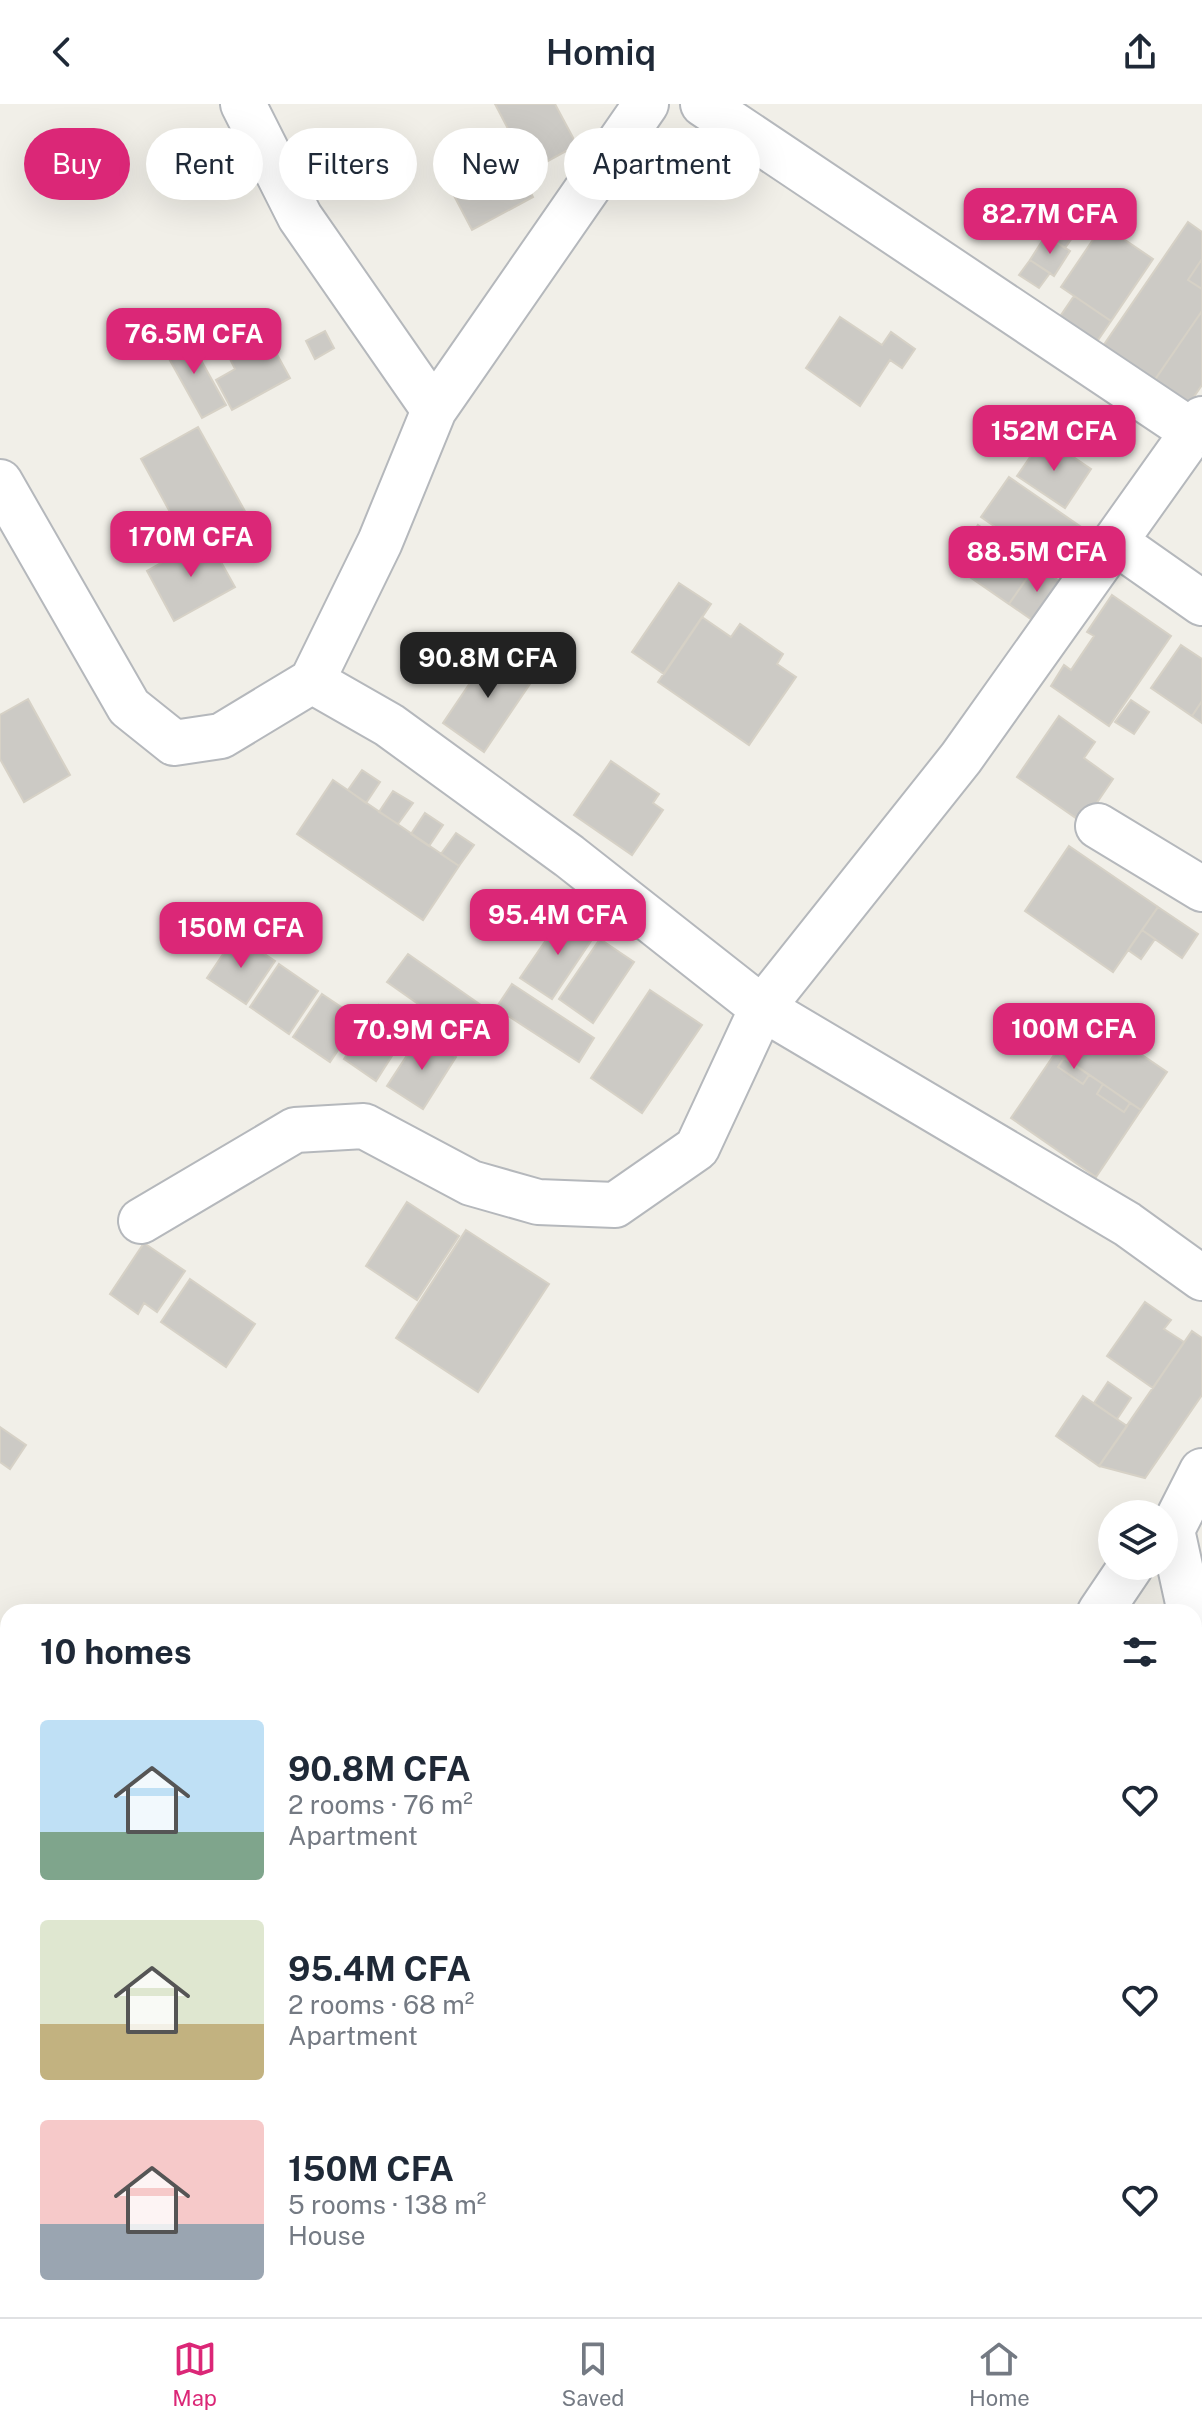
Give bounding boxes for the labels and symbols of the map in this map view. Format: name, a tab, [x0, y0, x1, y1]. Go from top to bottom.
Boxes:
pin: 82.7M CFA	[958, 188, 1142, 256]
pin: 76.5M CFA	[102, 308, 286, 376]
pin: 152M CFA	[971, 405, 1137, 473]
pin: 170M CFA	[108, 511, 274, 579]
pin: 88.5M CFA	[945, 526, 1129, 594]
pin: 90.8M CFA	[396, 632, 580, 700]
pin: 95.4M CFA	[466, 889, 650, 957]
pin: 150M CFA	[158, 902, 324, 970]
pin: 100M CFA	[991, 1003, 1157, 1071]
pin: 70.9M CFA	[330, 1004, 514, 1072]

